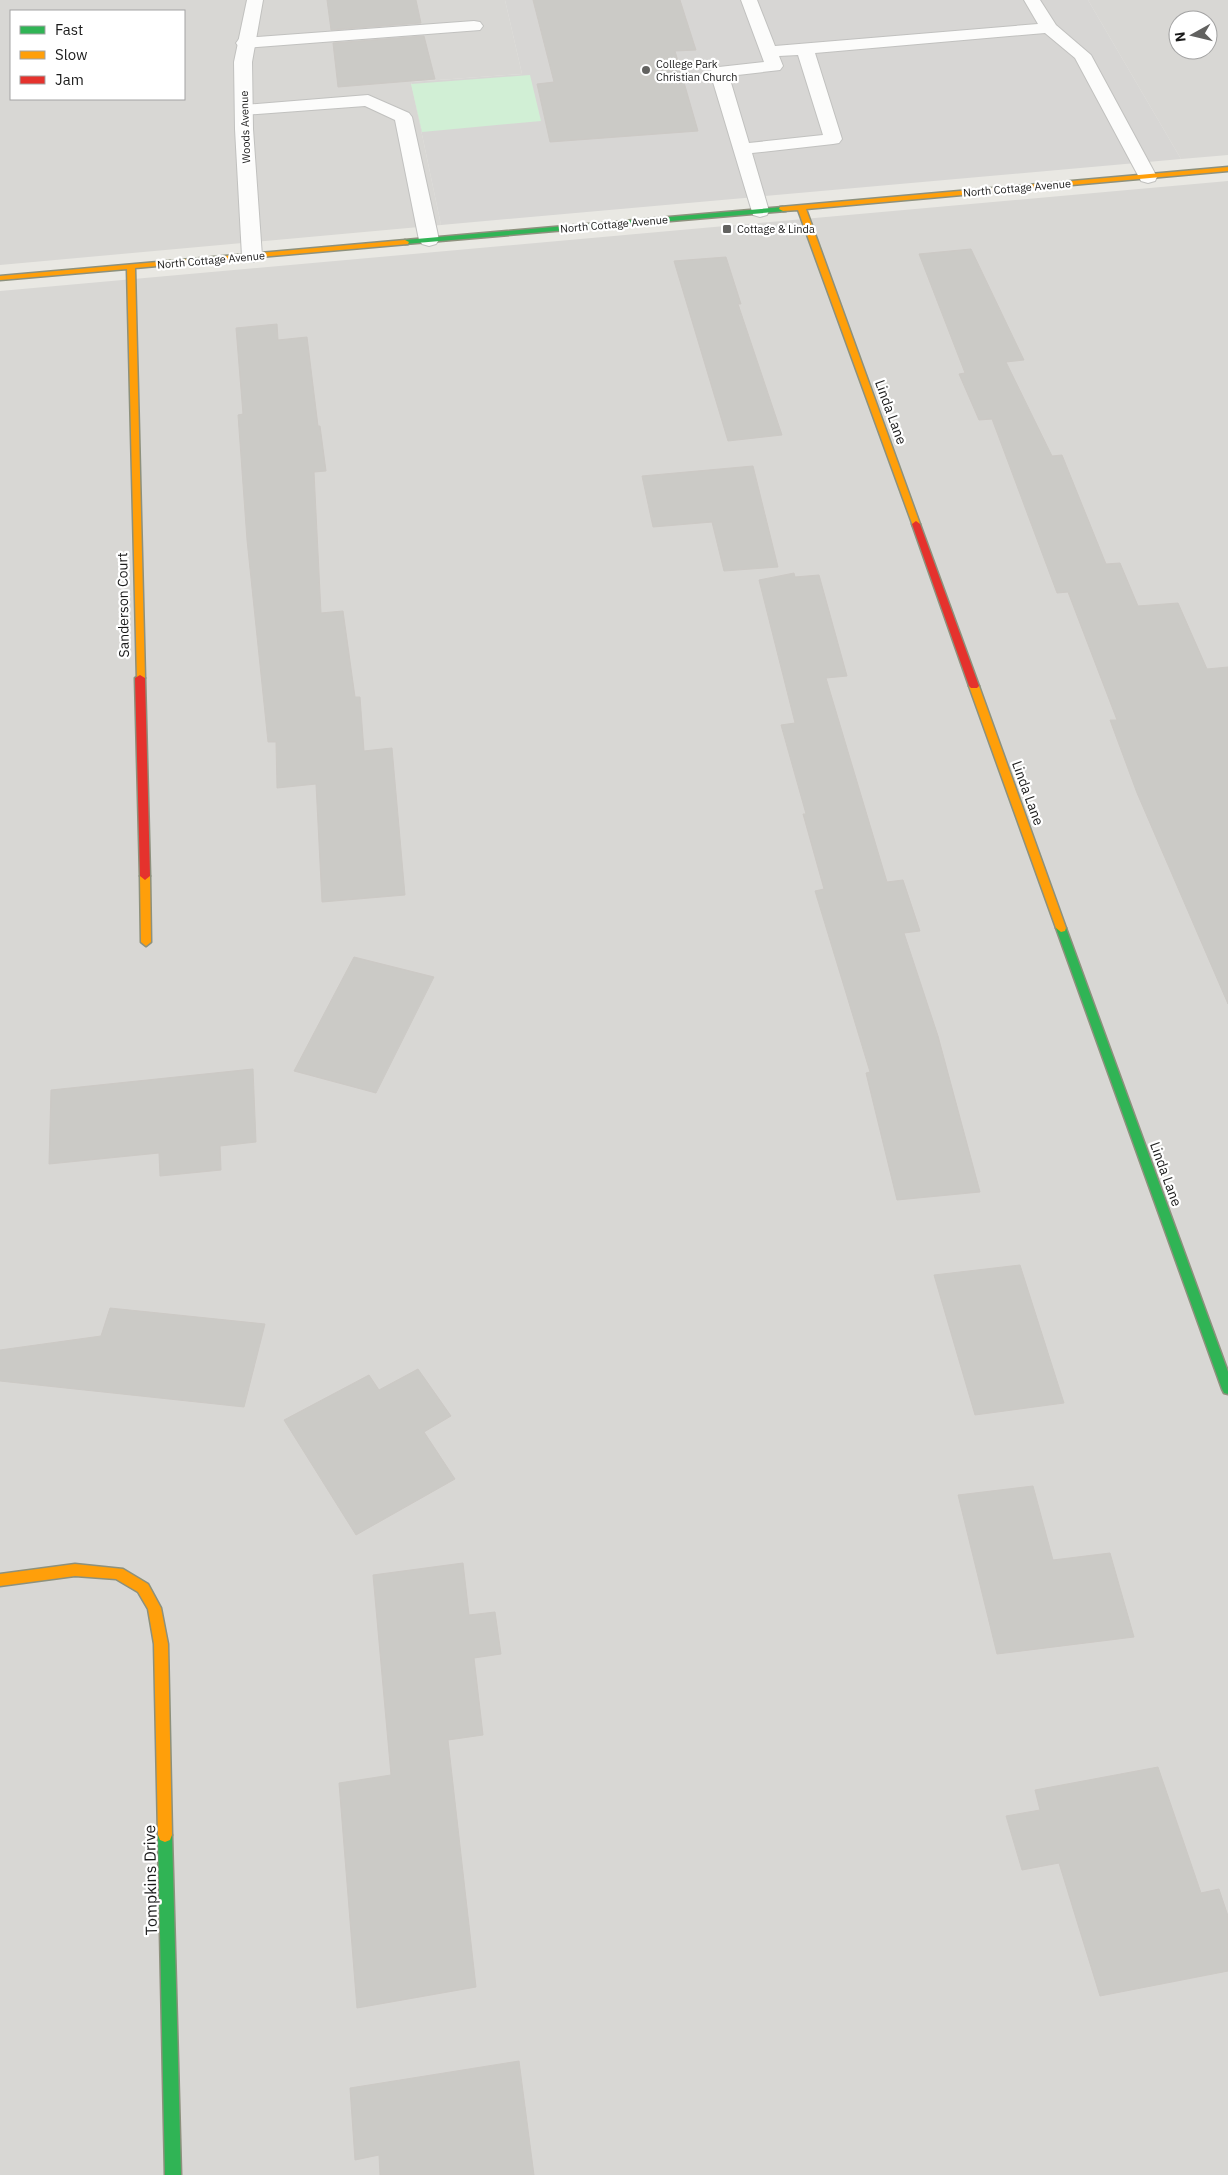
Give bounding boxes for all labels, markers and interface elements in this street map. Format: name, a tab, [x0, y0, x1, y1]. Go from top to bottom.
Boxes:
legend	[10, 10, 185, 100]
north arrow	[1168, 10, 1218, 60]
text: Fast	[55, 20, 83, 39]
text: N	[1171, 31, 1190, 43]
text: Slow	[55, 45, 88, 64]
place label: College Park Christian Church	[656, 57, 738, 84]
marker: College Park Christian Church	[640, 64, 652, 76]
text: Jam	[55, 70, 84, 89]
street label: Woods Avenue	[237, 90, 253, 164]
street label: North Cottage Avenue	[962, 176, 1072, 200]
street label: North Cottage Avenue	[559, 212, 669, 236]
place label: Cottage & Linda	[737, 222, 815, 236]
marker: Cottage & Linda	[721, 223, 733, 235]
street label: North Cottage Avenue	[156, 248, 266, 272]
street label: Linda Lane	[871, 377, 911, 447]
street label: Sanderson Court	[113, 552, 133, 658]
street label: Linda Lane	[1008, 758, 1048, 828]
street label: Linda Lane	[1146, 1139, 1186, 1209]
street label: Tompkins Drive	[139, 1824, 161, 1935]

